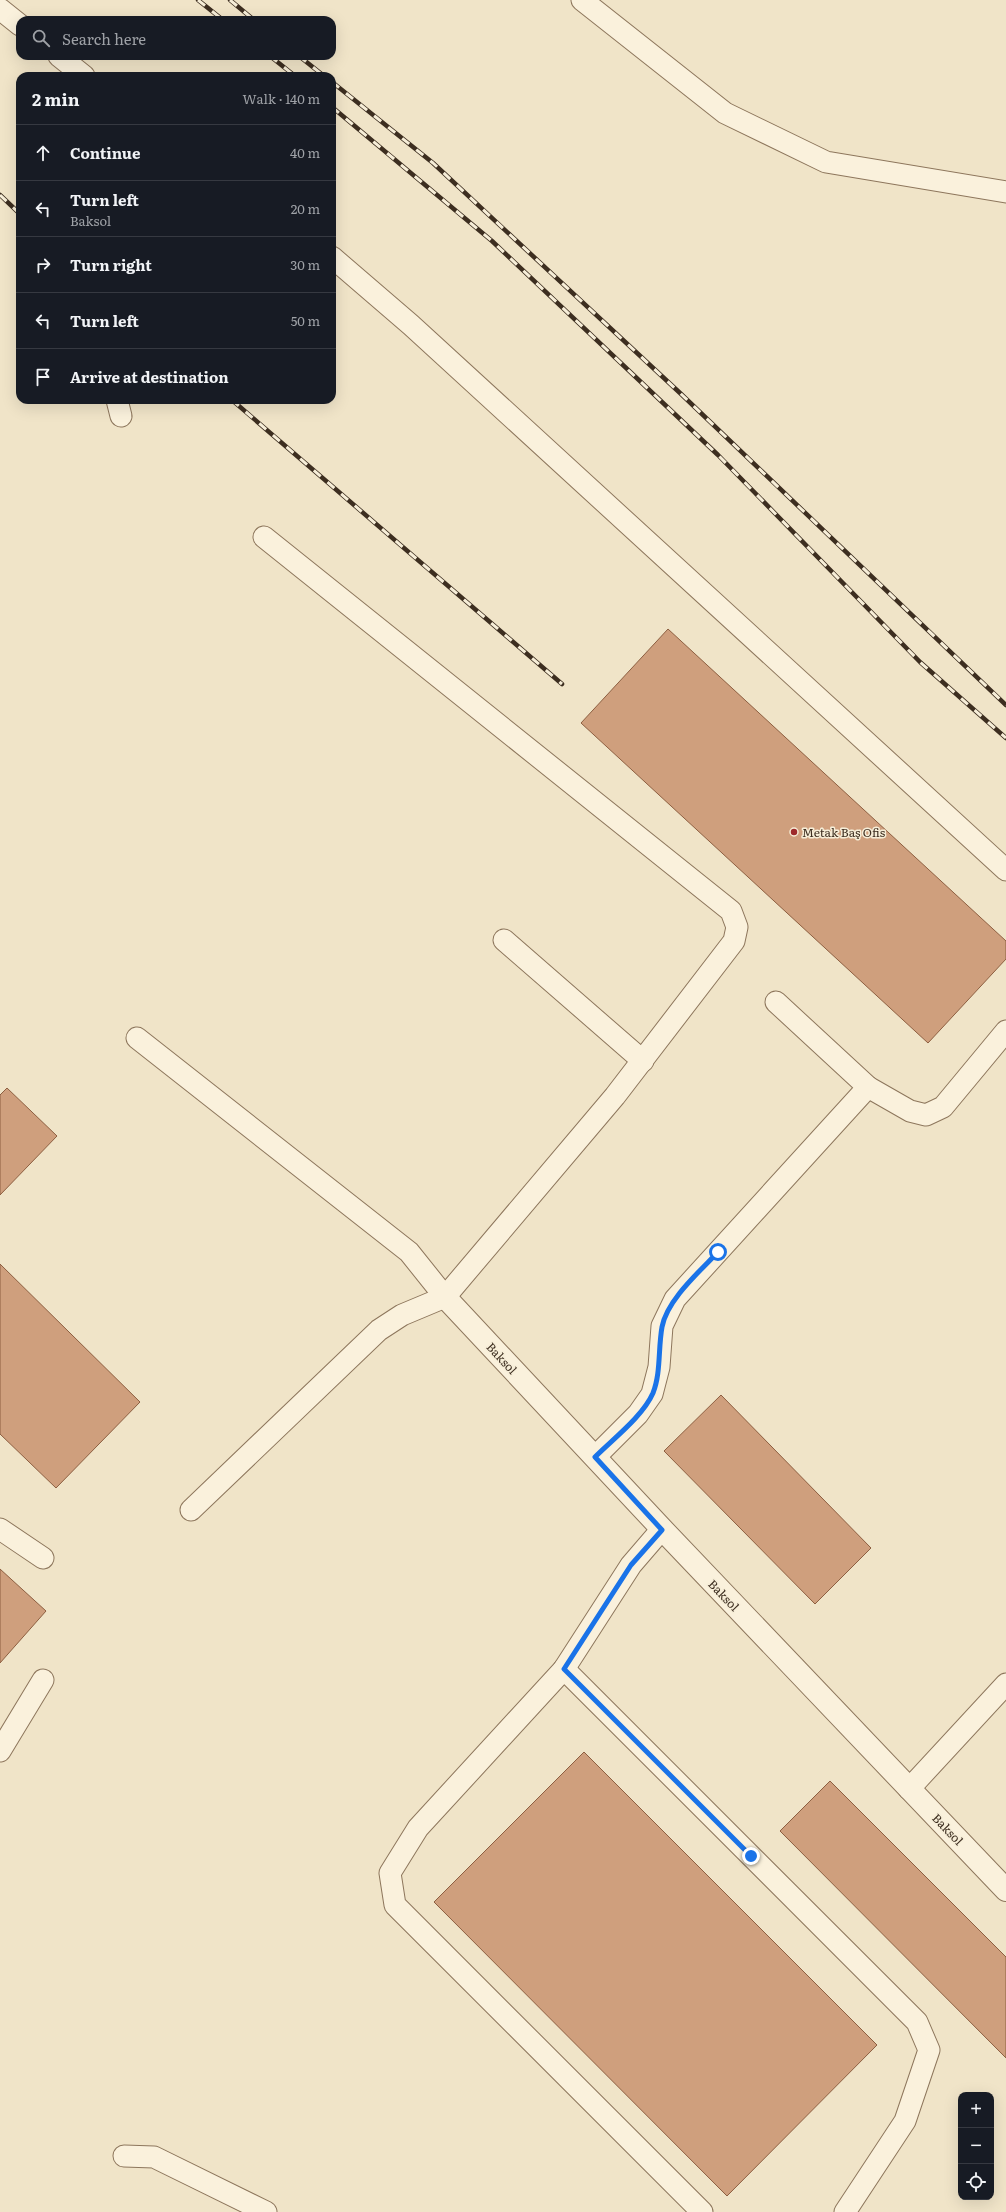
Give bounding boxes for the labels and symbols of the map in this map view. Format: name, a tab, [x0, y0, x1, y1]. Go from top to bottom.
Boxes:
place label: Metak Baş Ofis	[802, 823, 886, 841]
marker: Metak Baş Ofis	[789, 827, 799, 837]
route start	[709, 1243, 727, 1261]
street label: Baksol	[482, 1338, 522, 1378]
street label: Baksol	[704, 1575, 744, 1615]
street label: Baksol	[928, 1809, 968, 1849]
route end	[742, 1847, 760, 1865]

